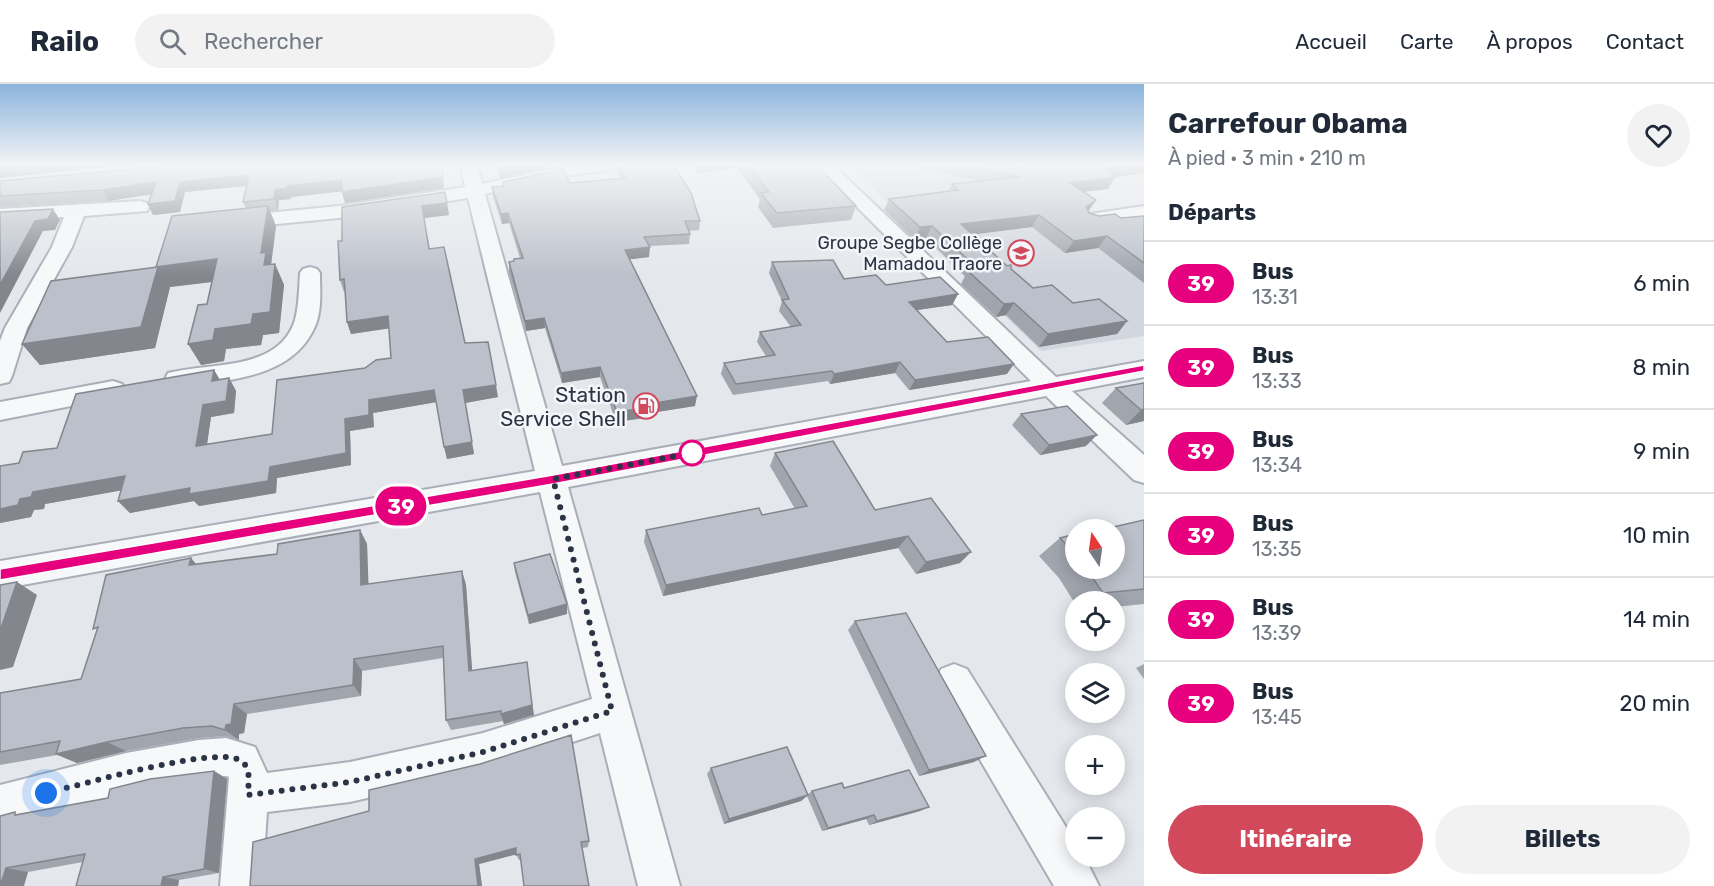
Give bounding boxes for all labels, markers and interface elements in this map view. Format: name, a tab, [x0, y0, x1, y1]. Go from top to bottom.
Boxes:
search box	[135, 14, 555, 68]
text: Railo	[30, 25, 99, 58]
icon: search	[156, 25, 189, 58]
text: Rechercher	[204, 28, 323, 55]
text: Accueil	[1295, 29, 1367, 54]
text: Carte	[1400, 29, 1453, 54]
text: À propos	[1486, 29, 1573, 54]
text: Contact	[1606, 29, 1684, 54]
button: heart	[1627, 104, 1690, 167]
text: Carrefour Obama	[1168, 107, 1408, 140]
text: À pied · 3 min · 210 m	[1168, 146, 1366, 170]
text: Départs	[1168, 199, 1256, 226]
place label: Groupe Segbe Collège Mamadou Traore	[817, 232, 1002, 275]
school or university icon: Groupe Segbe Collège Mamadou Traore	[1006, 238, 1036, 268]
text: Bus	[1252, 258, 1294, 285]
text: 6 min	[1633, 270, 1690, 297]
text: 39	[1187, 271, 1215, 296]
text: 13:31	[1252, 285, 1298, 309]
text: Bus	[1252, 342, 1294, 369]
text: 8 min	[1632, 354, 1690, 381]
text: 39	[1187, 355, 1215, 380]
text: 13:33	[1252, 369, 1302, 393]
place label: Station Service Shell	[500, 382, 626, 431]
fuel station icon: Station Service Shell	[631, 391, 661, 421]
text: Bus	[1252, 426, 1294, 453]
text: 9 min	[1633, 438, 1690, 465]
text: 39	[1187, 439, 1215, 464]
unlabelled marker	[679, 440, 705, 466]
text: 13:34	[1252, 453, 1302, 477]
line badge: 39	[374, 486, 428, 526]
text: 39	[387, 494, 415, 519]
text: Bus	[1252, 510, 1294, 537]
north arrow	[1065, 519, 1125, 579]
map controls	[1065, 519, 1125, 867]
text: 10 min	[1623, 522, 1690, 549]
text: 39	[1187, 523, 1215, 548]
text: 13:35	[1252, 537, 1302, 561]
button: locate	[1065, 591, 1125, 651]
text: Bus	[1252, 594, 1294, 621]
text: 14 min	[1623, 606, 1690, 633]
text: 39	[1187, 607, 1215, 632]
text: 13:39	[1252, 621, 1302, 645]
button: layers	[1065, 663, 1125, 723]
text: Bus	[1252, 678, 1294, 705]
text: 20 min	[1620, 690, 1690, 717]
text: 39	[1187, 691, 1215, 716]
text: 13:45	[1252, 705, 1302, 729]
button: +	[1065, 735, 1125, 795]
your location	[31, 778, 61, 808]
button: Itinéraire	[1168, 805, 1423, 874]
button: Billets	[1435, 805, 1690, 874]
button: −	[1065, 807, 1125, 867]

